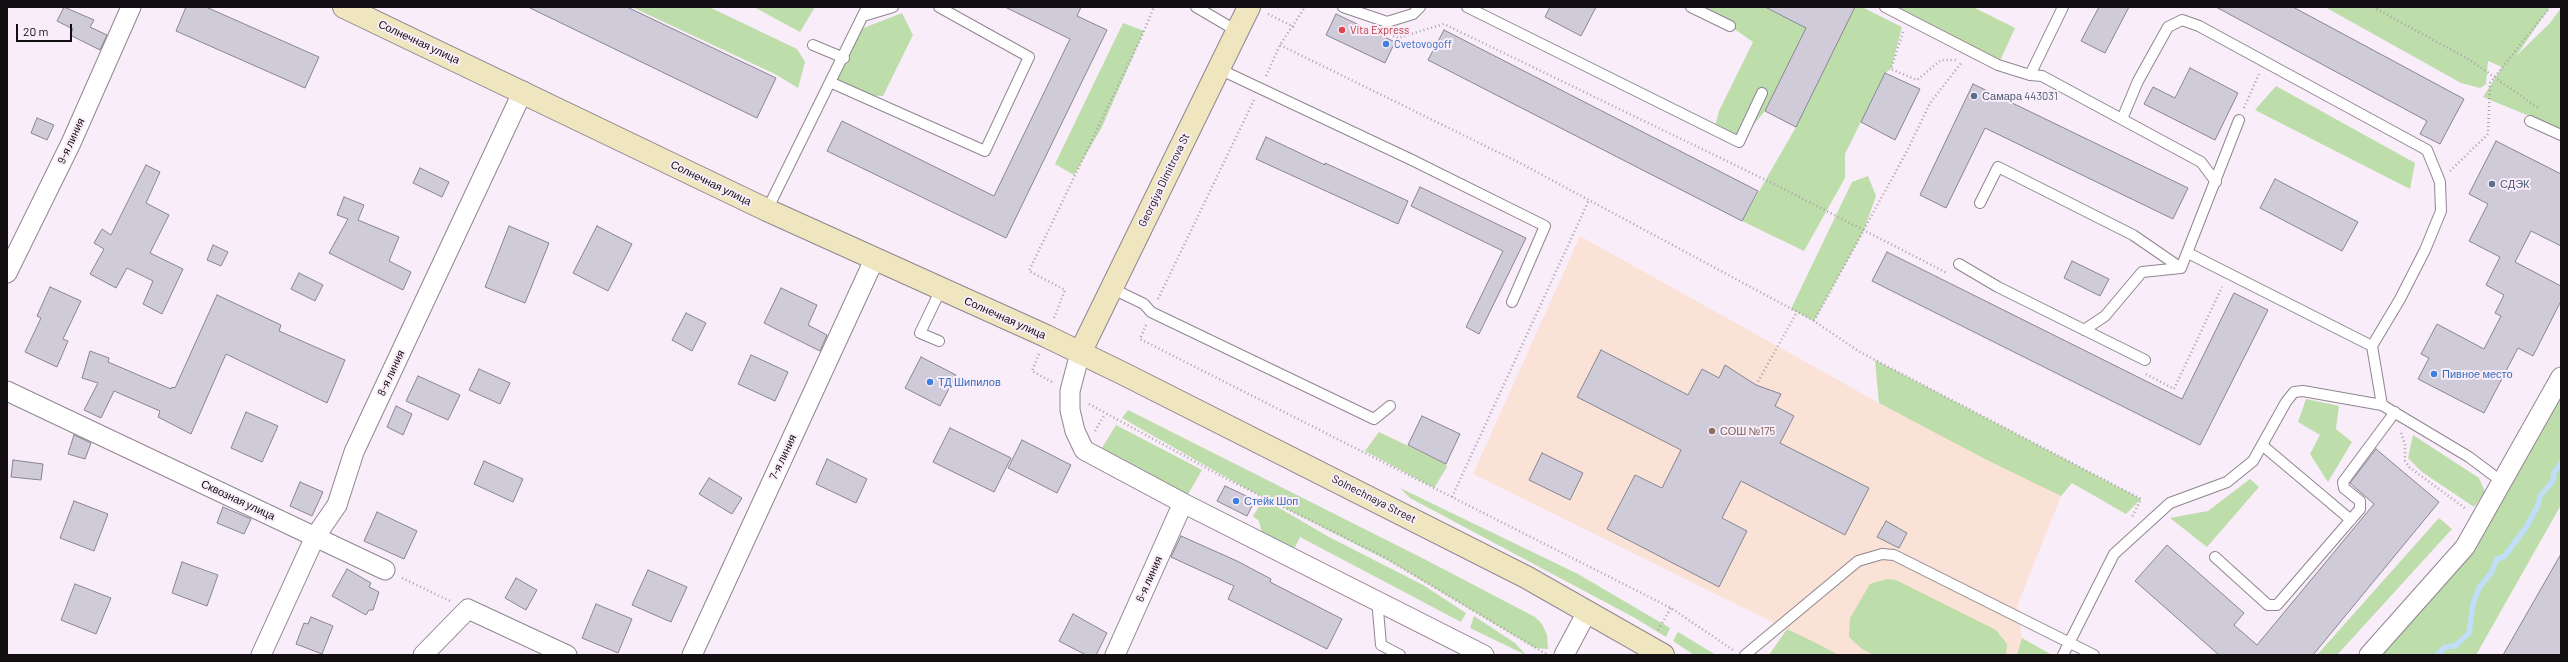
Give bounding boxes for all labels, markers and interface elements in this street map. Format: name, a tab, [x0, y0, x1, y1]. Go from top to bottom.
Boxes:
scale bar	[18, 16, 74, 42]
street label: Солнечная улица	[376, 17, 462, 67]
place label: Vita Express	[1350, 23, 1409, 37]
text: 20 m	[23, 24, 49, 38]
marker: Vita Express	[1337, 25, 1347, 35]
place label: Cvetovogoff	[1394, 37, 1452, 51]
marker: Cvetovogoff	[1381, 39, 1391, 49]
place label: Самара 443031	[1982, 89, 2058, 103]
marker: Самара 443031	[1969, 91, 1979, 101]
street label: 9-я линия	[55, 116, 87, 166]
street label: Georgiya Dimitrova St	[1136, 131, 1192, 229]
street label: Солнечная улица	[668, 158, 754, 208]
place label: СДЭК	[2500, 177, 2529, 191]
marker: СДЭК	[2487, 179, 2497, 189]
street label: Солнечная улица	[962, 294, 1048, 342]
street label: 8-я линия	[375, 348, 407, 398]
place label: Пивное место	[2442, 367, 2513, 381]
marker: Пивное место	[2429, 369, 2439, 379]
place label: ТД Шипилов	[938, 375, 1001, 389]
marker: ТД Шипилов	[925, 377, 935, 387]
place label: СОШ №175	[1720, 424, 1775, 438]
marker: СОШ №175	[1707, 426, 1717, 436]
street label: 7-я линия	[767, 432, 799, 482]
street label: Solnechnaya Street	[1330, 472, 1418, 526]
street label: Сквозная улица	[199, 477, 277, 523]
place label: Стейк Шоп	[1244, 494, 1298, 508]
marker: Стейк Шоп	[1231, 496, 1241, 506]
street label: 6-я линия	[1133, 554, 1165, 604]

